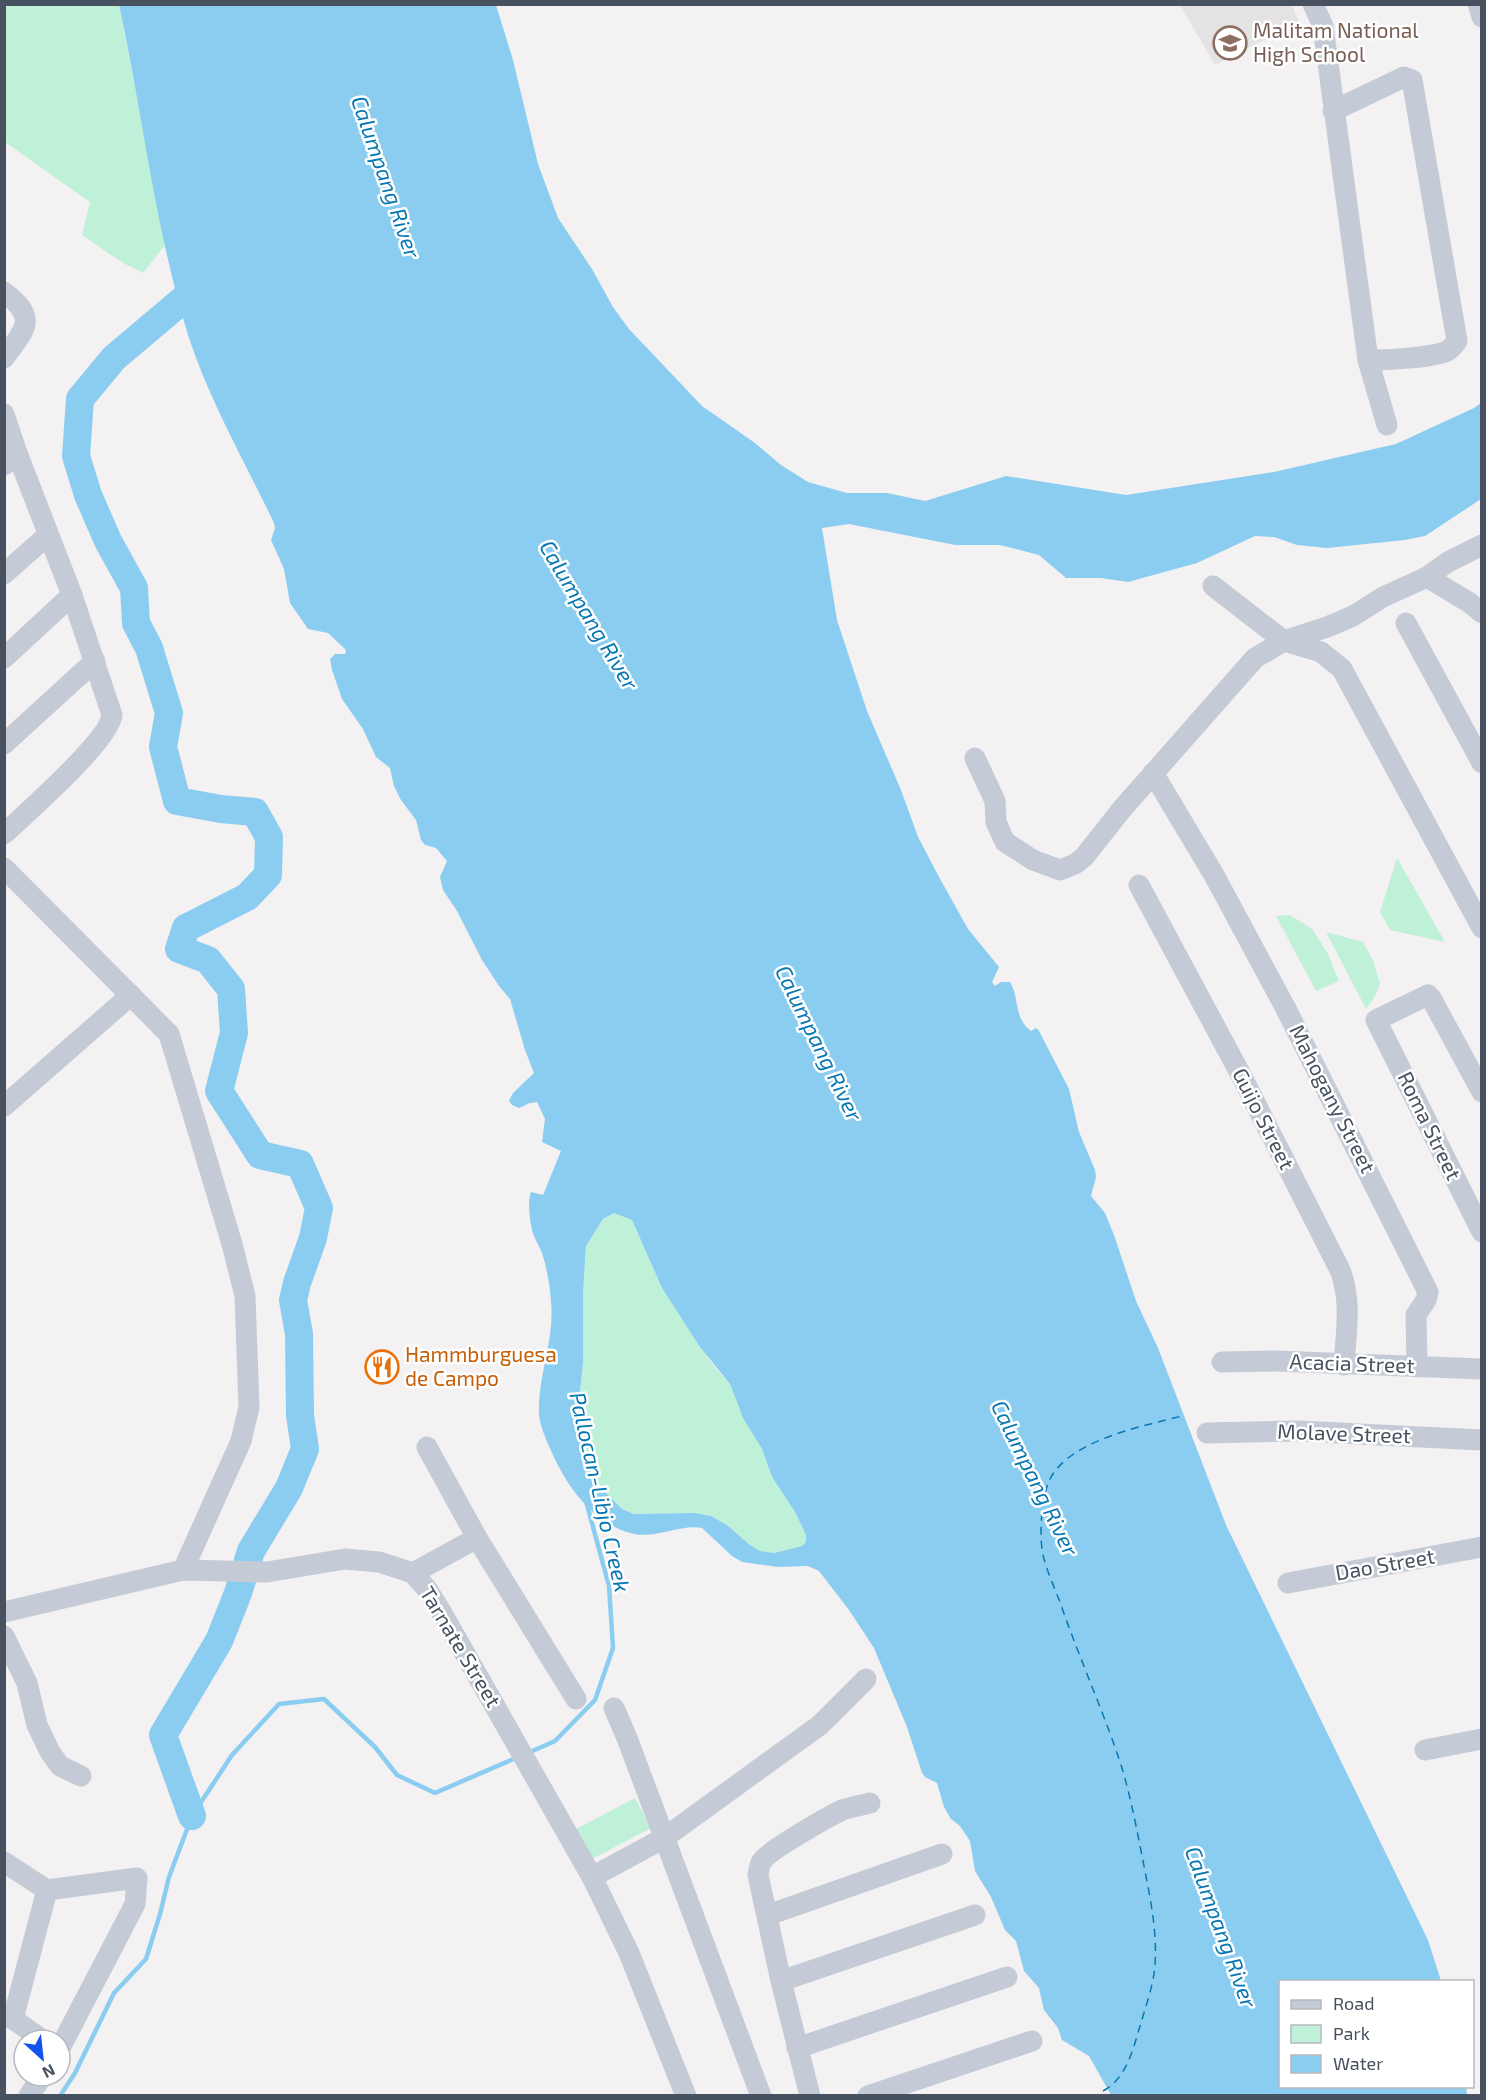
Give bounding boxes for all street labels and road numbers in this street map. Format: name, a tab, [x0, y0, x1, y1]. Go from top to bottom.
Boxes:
street label: Mahogany Street	[1285, 1020, 1381, 1177]
street label: Guijo Street	[1227, 1063, 1301, 1174]
street label: Roma Street	[1393, 1067, 1467, 1184]
street label: Acacia Street	[1289, 1348, 1415, 1377]
street label: Molave Street	[1277, 1418, 1411, 1447]
street label: Dao Street	[1333, 1542, 1436, 1585]
street label: Tarnate Street	[415, 1581, 507, 1711]

